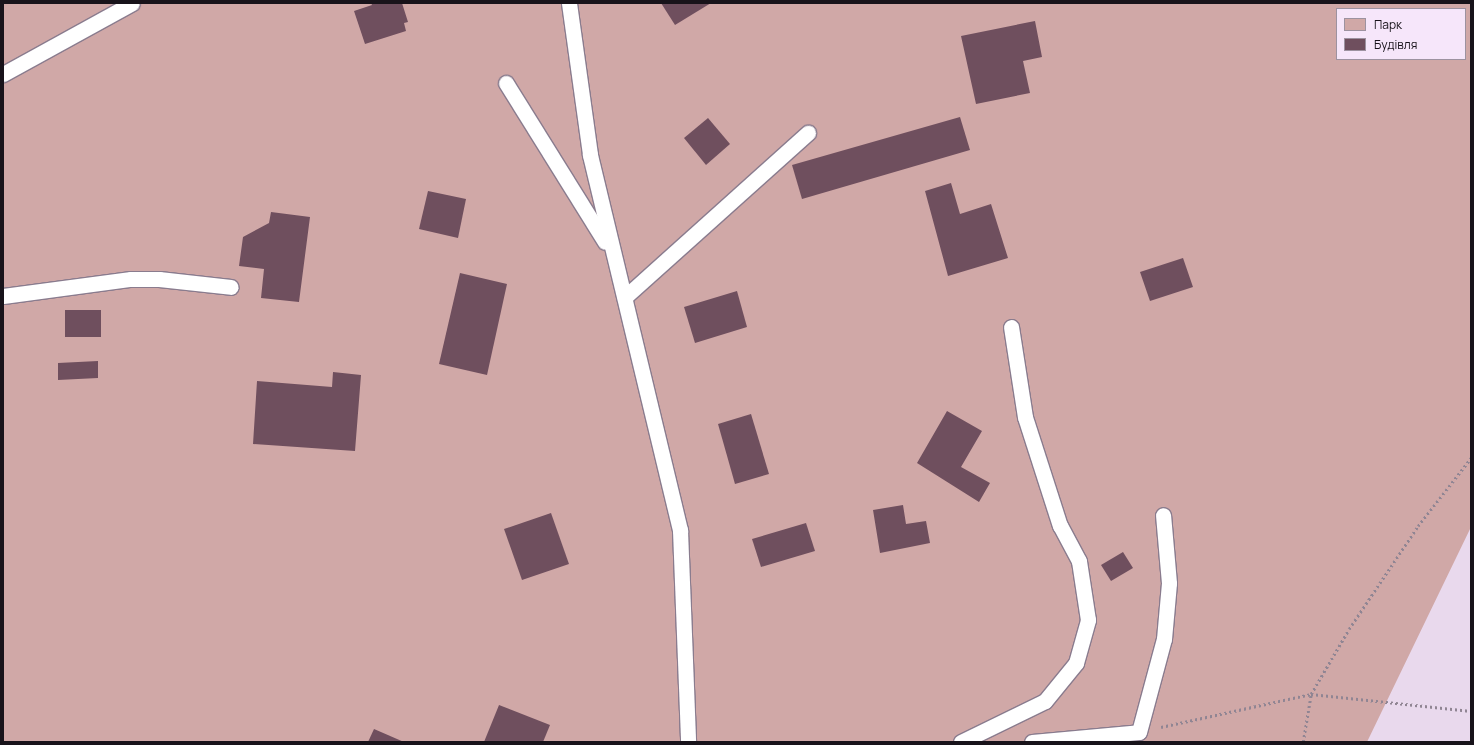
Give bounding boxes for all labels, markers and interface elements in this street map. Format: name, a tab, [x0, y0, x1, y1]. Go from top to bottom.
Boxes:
legend	[1336, 8, 1466, 60]
text: Парк	[1374, 16, 1402, 33]
text: Будівля	[1374, 36, 1417, 53]

